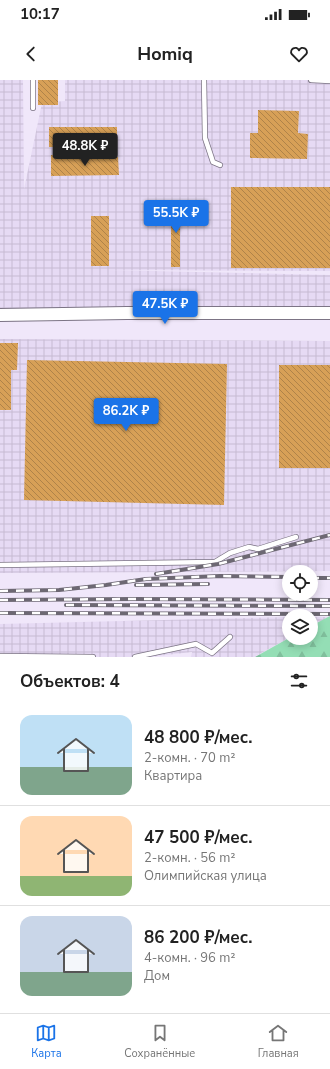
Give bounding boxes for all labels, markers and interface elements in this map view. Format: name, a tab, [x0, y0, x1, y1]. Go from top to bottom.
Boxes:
text: 10:17	[20, 4, 60, 24]
text: Homiq	[137, 42, 193, 66]
icon: back	[20, 43, 42, 65]
icon: heart	[288, 43, 310, 65]
pin: 48.8K ₽	[48, 133, 122, 167]
text: 48.8K ₽	[62, 137, 108, 155]
pin: 55.5K ₽	[139, 200, 213, 234]
text: 55.5K ₽	[153, 204, 199, 222]
pin: 47.5K ₽	[128, 291, 202, 325]
text: 47.5K ₽	[142, 295, 188, 313]
pin: 86.2K ₽	[89, 398, 163, 432]
text: 86.2K ₽	[103, 402, 149, 420]
map controls	[282, 565, 318, 645]
button: locate	[282, 565, 318, 601]
button: layers	[282, 609, 318, 645]
text: Объектов: 4	[20, 670, 120, 693]
icon: filters	[288, 670, 310, 692]
text: 48 800 ₽/мес.	[144, 726, 252, 749]
icon: home	[52, 731, 100, 779]
text: 2-комн. · 70 m²	[144, 749, 235, 767]
text: Квартира	[144, 767, 202, 785]
text: 47 500 ₽/мес.	[144, 826, 252, 849]
icon: home	[52, 832, 100, 880]
text: 2-комн. · 56 m²	[144, 849, 235, 867]
text: Олимпийская улица	[144, 867, 267, 885]
text: 86 200 ₽/мес.	[144, 926, 252, 949]
icon: home	[52, 932, 100, 980]
text: 4-комн. · 96 m²	[144, 949, 235, 967]
text: Дом	[144, 967, 170, 985]
tab: Карта	[31, 1022, 62, 1061]
tab: Сохранённые	[124, 1022, 195, 1061]
tab: Главная	[258, 1022, 299, 1061]

